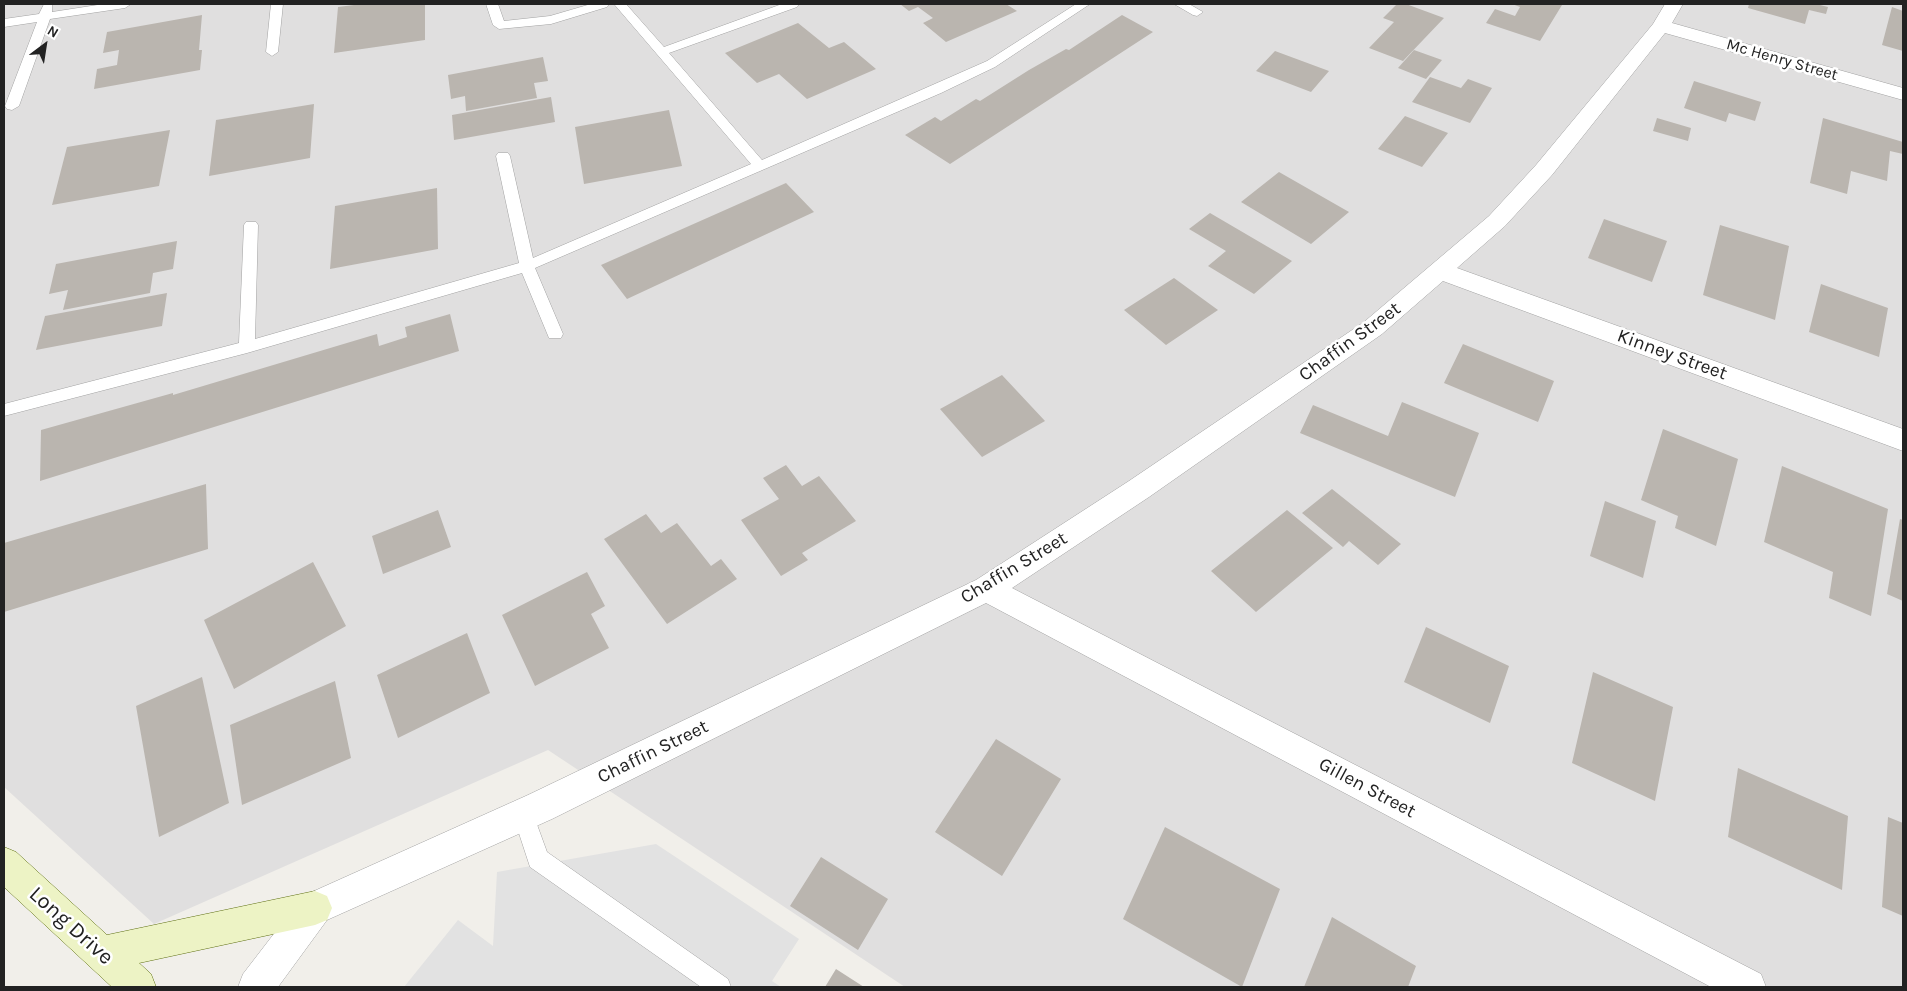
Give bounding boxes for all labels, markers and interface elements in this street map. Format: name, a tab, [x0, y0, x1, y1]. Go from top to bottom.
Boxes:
north arrow	[20, 20, 70, 70]
text: N	[44, 22, 62, 42]
street label: Mc Henry Street	[1724, 35, 1840, 85]
street label: Chaffin Street	[1295, 297, 1405, 387]
street label: Kinney Street	[1614, 325, 1730, 385]
street label: Chaffin Street	[957, 527, 1071, 609]
street label: Chaffin Street	[594, 715, 712, 789]
street label: Gillen Street	[1315, 753, 1419, 823]
street label: Long Drive	[23, 881, 119, 971]

